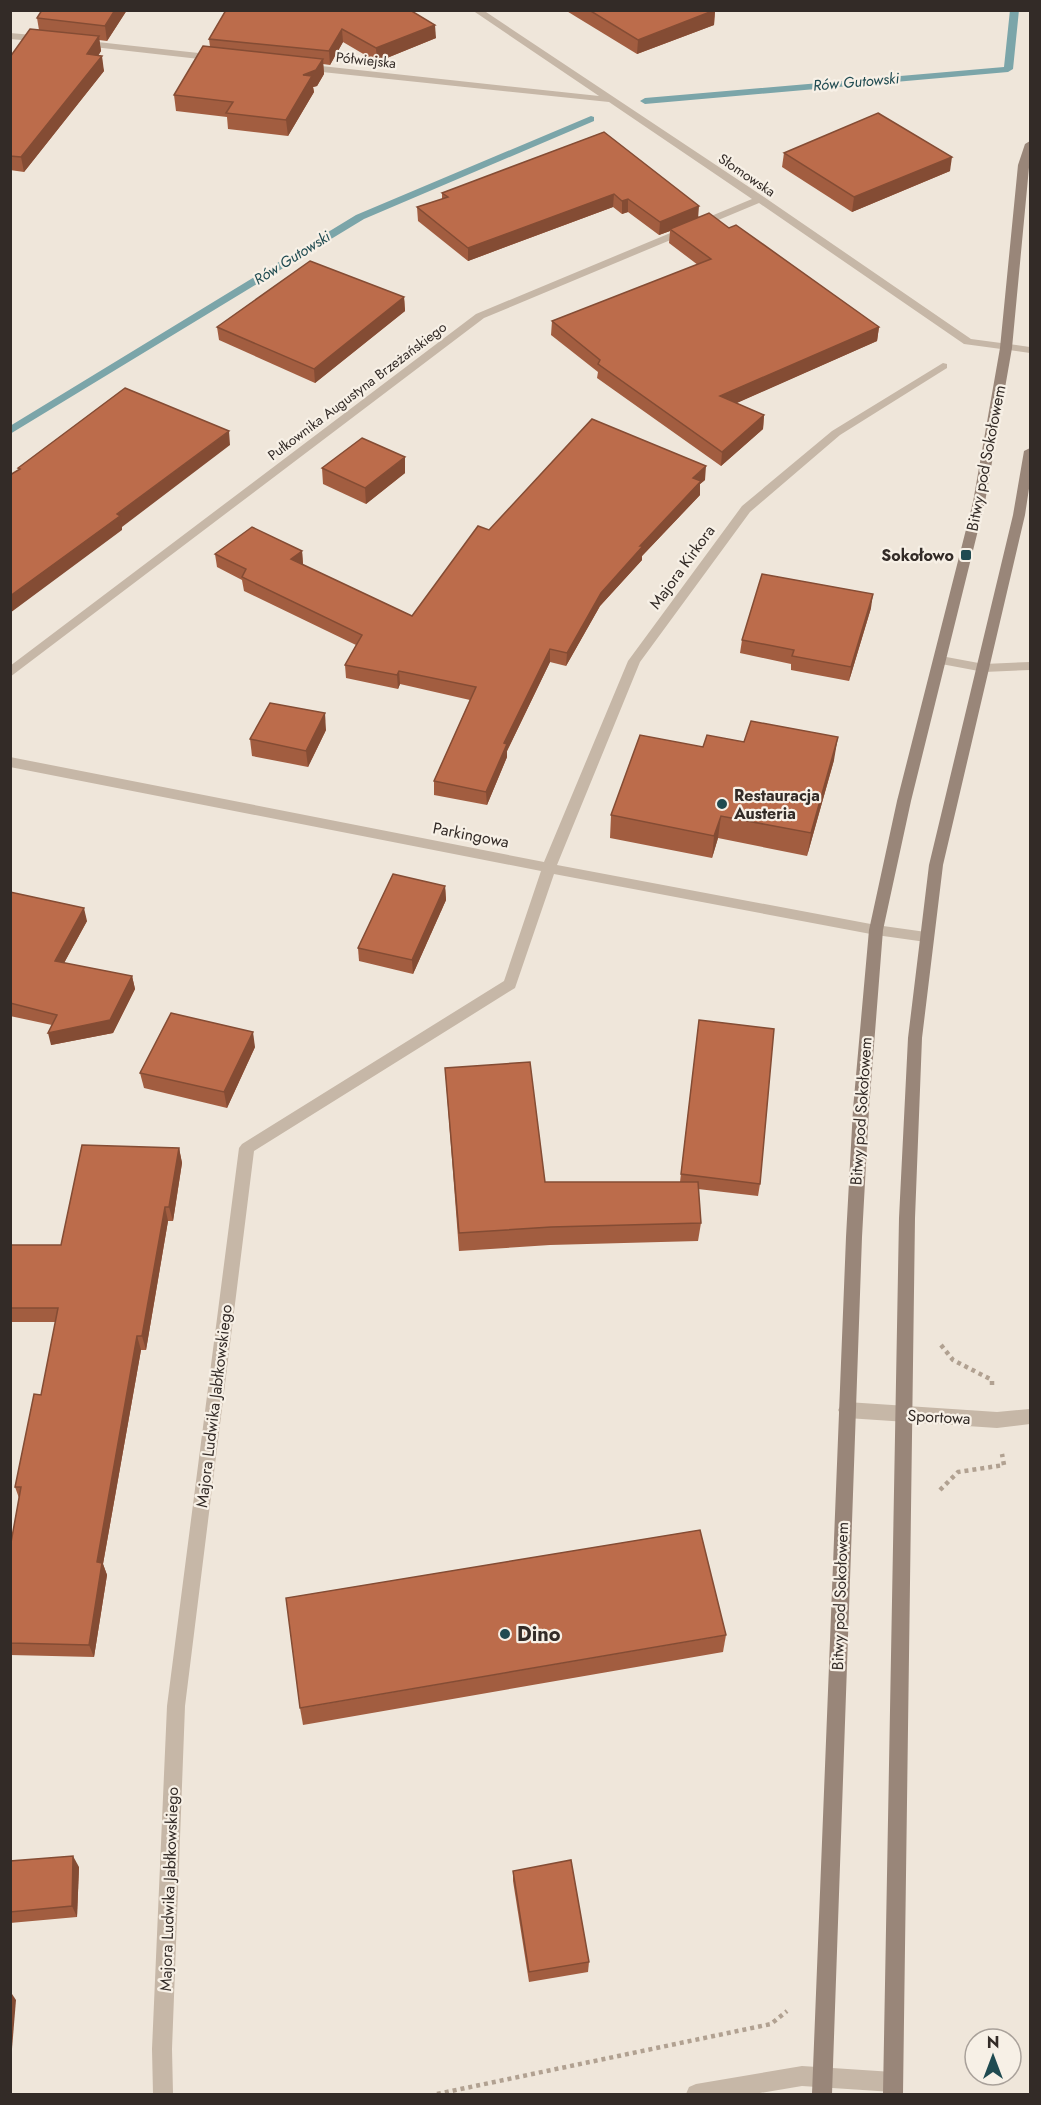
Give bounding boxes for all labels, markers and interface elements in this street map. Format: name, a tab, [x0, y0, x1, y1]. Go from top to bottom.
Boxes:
street label: Półwiejska	[335, 47, 397, 73]
water label: Rów Gutowski	[812, 67, 900, 97]
street label: Słomowska	[714, 149, 780, 201]
water label: Rów Gutowski	[250, 226, 335, 290]
street label: Pułkownika Augustyna Brzeżańskiego	[263, 317, 451, 465]
street label: Bitwy pod Sokołowem	[961, 383, 1011, 533]
street label: Majora Kirkora	[644, 520, 720, 614]
place label: Sokołowo	[881, 544, 954, 567]
marker: Sokołowo	[959, 548, 973, 562]
place label: Restauracja Austeria	[733, 784, 820, 825]
marker: Restauracja Austeria	[715, 797, 729, 811]
street label: Parkingowa	[431, 816, 511, 854]
street label: Bitwy pod Sokołowem	[844, 1036, 878, 1186]
street label: Majora Ludwika Jabłkowskiego	[190, 1303, 238, 1509]
street label: Sportowa	[907, 1404, 971, 1430]
street label: Bitwy pod Sokołowem	[826, 1521, 854, 1671]
place label: Dino	[517, 1620, 561, 1649]
marker: Dino	[498, 1627, 512, 1641]
street label: Majora Ludwika Jabłkowskiego	[154, 1786, 184, 1992]
north arrow	[963, 2027, 1023, 2087]
text: N	[987, 2031, 999, 2054]

